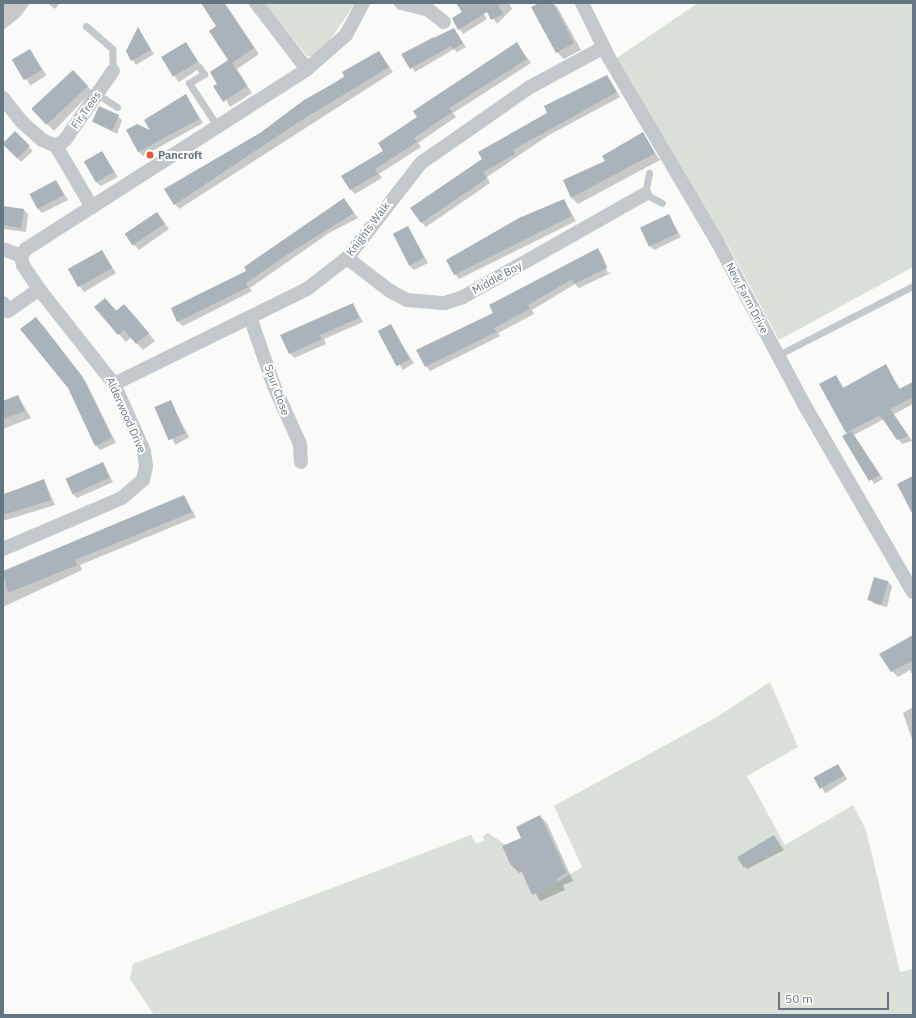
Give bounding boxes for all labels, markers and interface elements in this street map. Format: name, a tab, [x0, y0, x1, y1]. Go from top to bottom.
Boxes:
street label: Fir Trees	[68, 89, 104, 131]
place label: Pancroft	[158, 148, 202, 162]
marker: Pancroft	[145, 150, 155, 160]
street label: Knights Walk	[343, 199, 393, 259]
street label: Middle Boy	[470, 259, 524, 297]
street label: New Farm Drive	[723, 260, 771, 336]
street label: Spur Close	[262, 363, 292, 417]
street label: Alderwood Drive	[103, 375, 149, 455]
scale bar	[780, 984, 891, 1010]
text: 50 m	[785, 991, 813, 1006]

